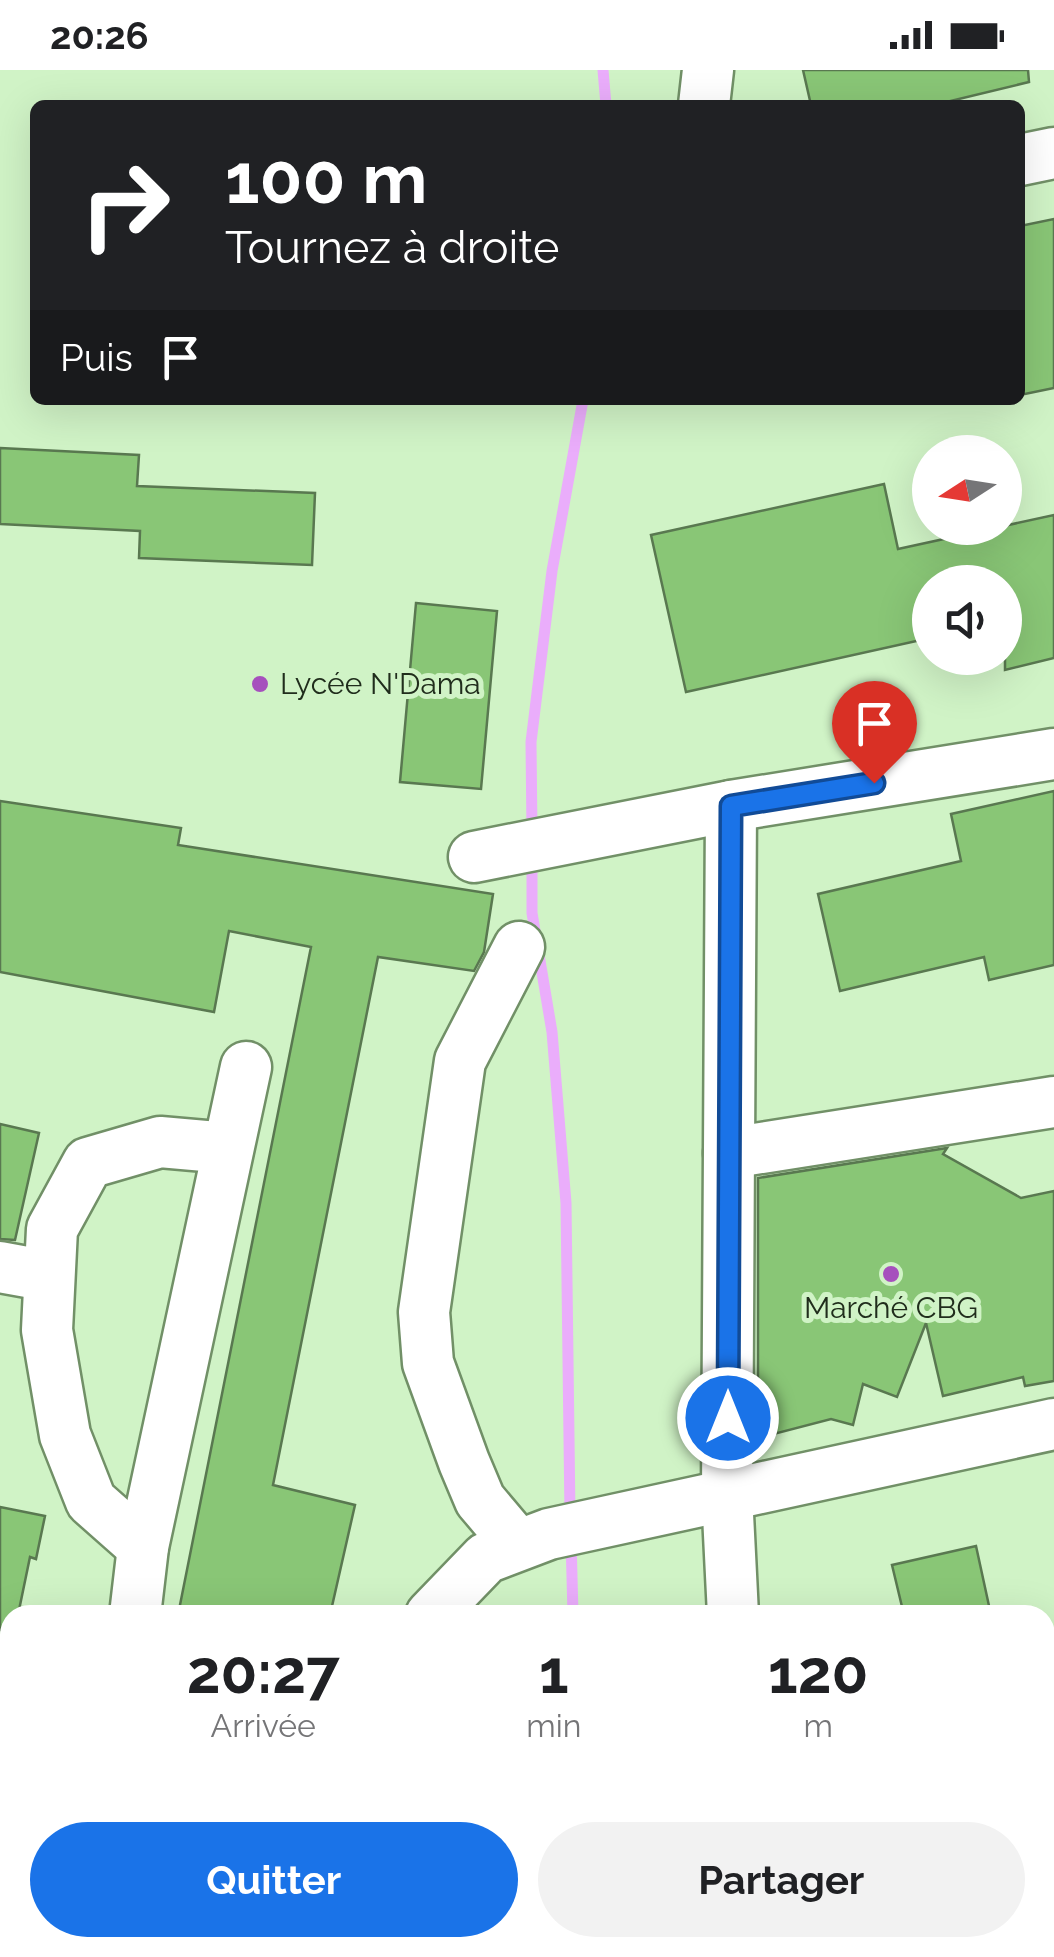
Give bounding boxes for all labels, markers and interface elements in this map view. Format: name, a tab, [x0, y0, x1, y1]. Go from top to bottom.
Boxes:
text: 20:26	[50, 13, 149, 58]
text: 100 m	[225, 137, 428, 219]
icon: right	[60, 140, 190, 270]
text: Tournez à droite	[225, 221, 559, 274]
icon: arrive	[153, 330, 208, 385]
text: Puis	[60, 335, 133, 380]
north arrow	[912, 435, 1022, 545]
map controls	[912, 435, 1022, 675]
button: sound	[912, 565, 1022, 675]
place label: Lycée N'Dama	[280, 666, 481, 701]
marker: Lycée N'Dama	[249, 673, 271, 695]
pin	[832, 681, 917, 784]
icon: arrive	[847, 696, 902, 751]
marker: Marché CBG	[880, 1263, 902, 1285]
place label: Marché CBG	[804, 1290, 978, 1325]
position arrow	[676, 1366, 780, 1470]
text: 20:27	[187, 1637, 340, 1707]
text: 1	[539, 1637, 569, 1707]
text: 120	[768, 1637, 868, 1707]
text: Arrivée	[211, 1707, 316, 1744]
text: min	[526, 1707, 581, 1744]
text: m	[803, 1707, 833, 1744]
button: Quitter	[30, 1822, 518, 1937]
button: Partager	[538, 1822, 1025, 1937]

